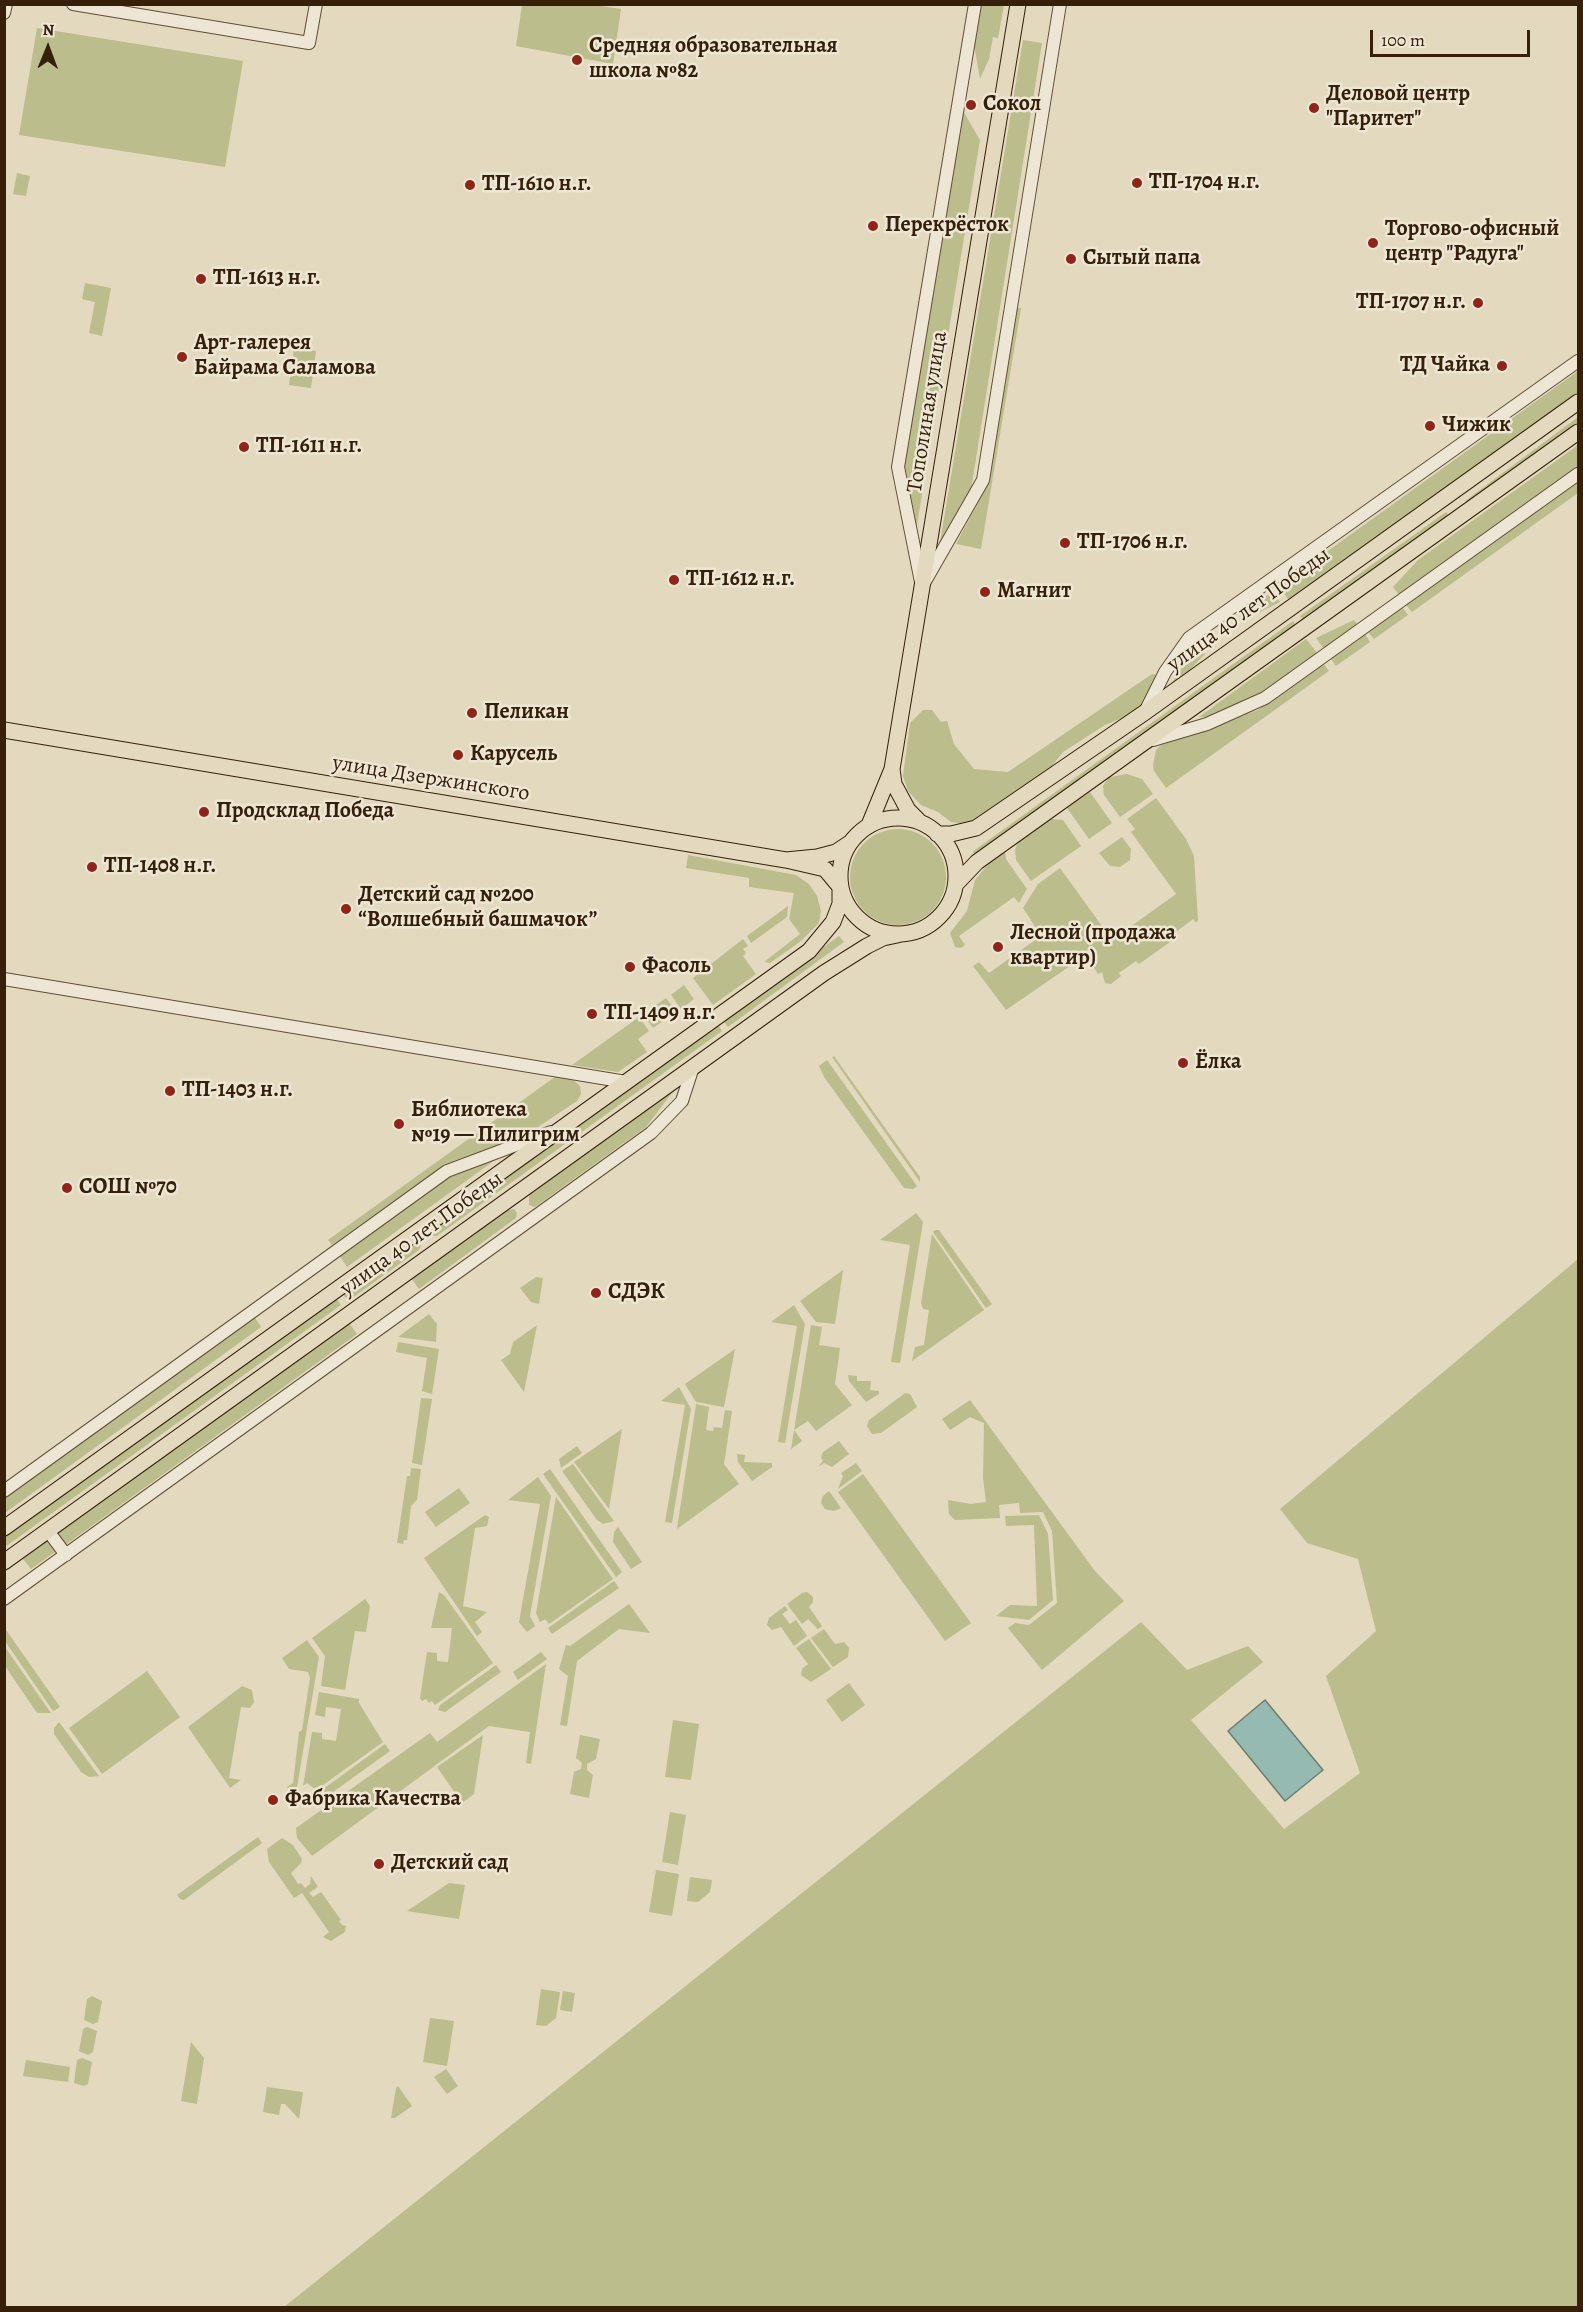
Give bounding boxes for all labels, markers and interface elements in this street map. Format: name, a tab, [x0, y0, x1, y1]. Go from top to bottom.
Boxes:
north arrow	[18, 18, 78, 78]
scale bar	[1373, 18, 1534, 56]
text: N	[42, 19, 54, 41]
text: 100 m	[1381, 28, 1425, 52]
place label: Средняя образовательная школа №82	[589, 34, 838, 86]
marker: Средняя образовательная школа №82	[570, 53, 584, 67]
place label: Деловой центр "Паритет"	[1326, 82, 1470, 134]
place label: Сокол	[983, 92, 1041, 118]
marker: Сокол	[964, 98, 978, 112]
marker: Деловой центр "Паритет"	[1307, 101, 1321, 115]
place label: ТП-1704 н.г.	[1149, 170, 1260, 196]
place label: ТП-1610 н.г.	[482, 172, 591, 198]
marker: ТП-1704 н.г.	[1130, 176, 1144, 190]
marker: ТП-1610 н.г.	[463, 178, 477, 192]
place label: Перекрёсток	[885, 213, 1009, 239]
place label: Торгово-офисный центр "Радуга"	[1385, 217, 1559, 268]
marker: Перекрёсток	[866, 219, 880, 233]
marker: Торгово-офисный центр "Радуга"	[1366, 236, 1380, 250]
place label: Сытый папа	[1083, 246, 1201, 272]
marker: Сытый папа	[1064, 252, 1078, 266]
place label: ТП-1613 н.г.	[213, 266, 321, 292]
marker: ТП-1613 н.г.	[194, 272, 208, 286]
place label: ТП-1707 н.г.	[1356, 290, 1466, 316]
marker: ТП-1707 н.г.	[1471, 296, 1485, 310]
street label: Тополиная улица	[902, 329, 954, 495]
place label: Арт-галерея Байрама Саламова	[194, 331, 376, 382]
marker: Арт-галерея Байрама Саламова	[175, 350, 189, 364]
place label: ТД Чайка	[1400, 353, 1490, 379]
marker: ТД Чайка	[1495, 359, 1509, 373]
place label: Чижик	[1442, 413, 1511, 439]
marker: Чижик	[1423, 419, 1437, 433]
place label: ТП-1611 н.г.	[256, 434, 362, 460]
marker: ТП-1611 н.г.	[237, 440, 251, 454]
place label: ТП-1706 н.г.	[1077, 530, 1188, 556]
marker: ТП-1706 н.г.	[1058, 536, 1072, 550]
street label: улица 40 лет Победы	[1162, 542, 1336, 678]
place label: ТП-1612 н.г.	[686, 567, 795, 593]
marker: ТП-1612 н.г.	[667, 573, 681, 587]
place label: Магнит	[997, 579, 1071, 605]
marker: Магнит	[978, 585, 992, 599]
place label: Пеликан	[484, 700, 569, 726]
marker: Пеликан	[465, 706, 479, 720]
place label: Карусель	[470, 742, 557, 768]
marker: Карусель	[451, 748, 465, 762]
street label: улица Дзержинского	[330, 750, 532, 808]
place label: Продсклад Победа	[216, 799, 394, 825]
marker: Продсклад Победа	[197, 805, 211, 819]
place label: ТП-1408 н.г.	[104, 854, 216, 880]
marker: ТП-1408 н.г.	[85, 860, 99, 874]
place label: Детский сад №200 “Волшебный башмачок”	[358, 883, 597, 934]
marker: Детский сад №200 “Волшебный башмачок”	[339, 902, 353, 916]
place label: Лесной (продажа квартир)	[1010, 921, 1176, 972]
marker: Лесной (продажа квартир)	[991, 940, 1005, 954]
place label: Фасоль	[642, 954, 711, 980]
marker: Фасоль	[623, 960, 637, 974]
place label: ТП-1409 н.г.	[604, 1001, 716, 1027]
marker: ТП-1409 н.г.	[585, 1007, 599, 1021]
place label: Ёлка	[1195, 1050, 1241, 1076]
marker: Ёлка	[1176, 1056, 1190, 1070]
place label: ТП-1403 н.г.	[182, 1078, 293, 1104]
marker: ТП-1403 н.г.	[163, 1084, 177, 1098]
place label: Библиотека №19 — Пилигрим	[411, 1098, 580, 1150]
marker: Библиотека №19 — Пилигрим	[392, 1117, 406, 1131]
street label: улица 40 лет Победы	[335, 1166, 509, 1302]
place label: СОШ №70	[79, 1175, 177, 1201]
marker: СОШ №70	[60, 1181, 74, 1195]
place label: СДЭК	[608, 1280, 665, 1306]
marker: СДЭК	[589, 1286, 603, 1300]
place label: Фабрика Качества	[285, 1787, 461, 1813]
marker: Фабрика Качества	[266, 1793, 280, 1807]
place label: Детский сад	[391, 1851, 509, 1877]
marker: Детский сад	[372, 1857, 386, 1871]

